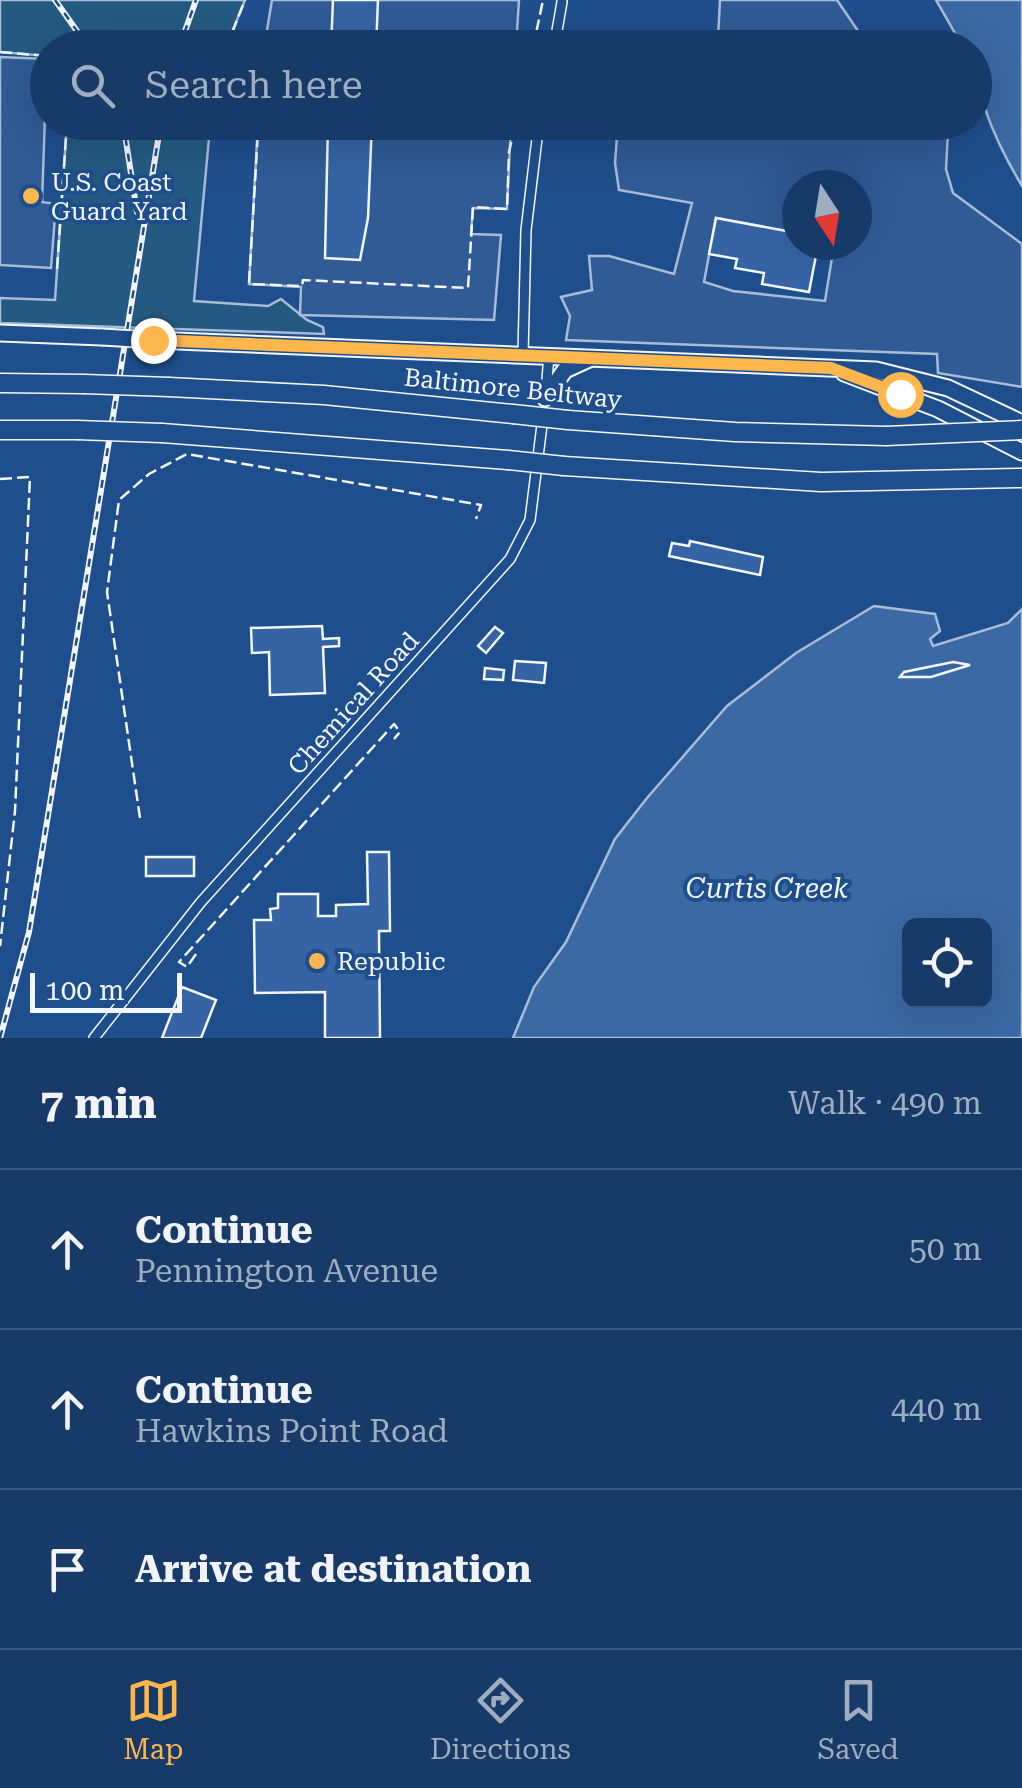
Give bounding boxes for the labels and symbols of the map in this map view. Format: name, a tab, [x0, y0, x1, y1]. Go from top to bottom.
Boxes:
place label: U.S. Coast Guard Yard	[51, 168, 187, 226]
north arrow	[782, 170, 872, 260]
marker: U.S. Coast Guard Yard	[20, 185, 42, 207]
route end	[131, 318, 177, 364]
street label: Baltimore Beltway	[403, 363, 624, 414]
route start	[878, 372, 924, 418]
street label: Chemical Road	[282, 626, 425, 781]
water label: Curtis Creek	[686, 872, 849, 905]
place label: Republic	[337, 947, 446, 976]
marker: Republic	[306, 950, 328, 972]
scale bar	[30, 968, 182, 1013]

